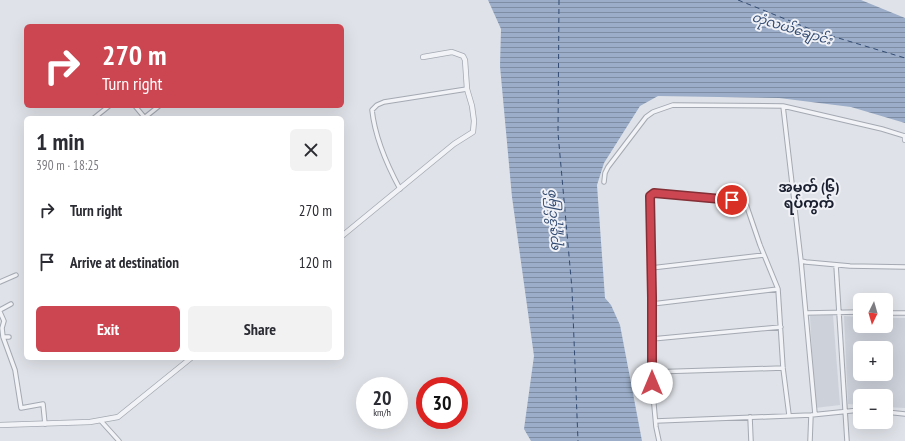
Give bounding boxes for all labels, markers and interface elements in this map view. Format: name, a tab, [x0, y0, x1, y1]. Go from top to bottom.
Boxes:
water label: တုံလယ်ချောင်း	[749, 7, 836, 52]
text: 270 m	[102, 36, 166, 73]
icon: right	[36, 40, 88, 92]
text: Turn right	[102, 72, 162, 95]
text: 1 min	[36, 126, 84, 157]
button: close	[290, 129, 332, 171]
text: 390 m · 18:25	[36, 157, 99, 174]
district label: အမှတ် (၆) ရပ်ကွက်	[779, 177, 840, 215]
pin	[715, 183, 749, 217]
water label: ရာဇူဒိုင်မြစ်	[541, 188, 566, 252]
icon: arrive	[721, 189, 743, 211]
icon: right	[36, 199, 58, 221]
text: Turn right	[70, 201, 122, 220]
text: 270 m	[299, 201, 332, 220]
icon: arrive	[36, 251, 58, 273]
text: Arrive at destination	[70, 253, 179, 272]
text: 120 m	[299, 253, 332, 272]
north arrow	[853, 293, 893, 333]
map controls	[853, 293, 893, 429]
button: Exit	[36, 306, 180, 352]
button: Share	[188, 306, 332, 352]
button: +	[853, 341, 893, 381]
position arrow	[631, 362, 673, 404]
speed limit sign: 30	[416, 377, 468, 429]
text: 20	[372, 385, 392, 411]
button: −	[853, 389, 893, 429]
text: km/h	[373, 406, 391, 419]

